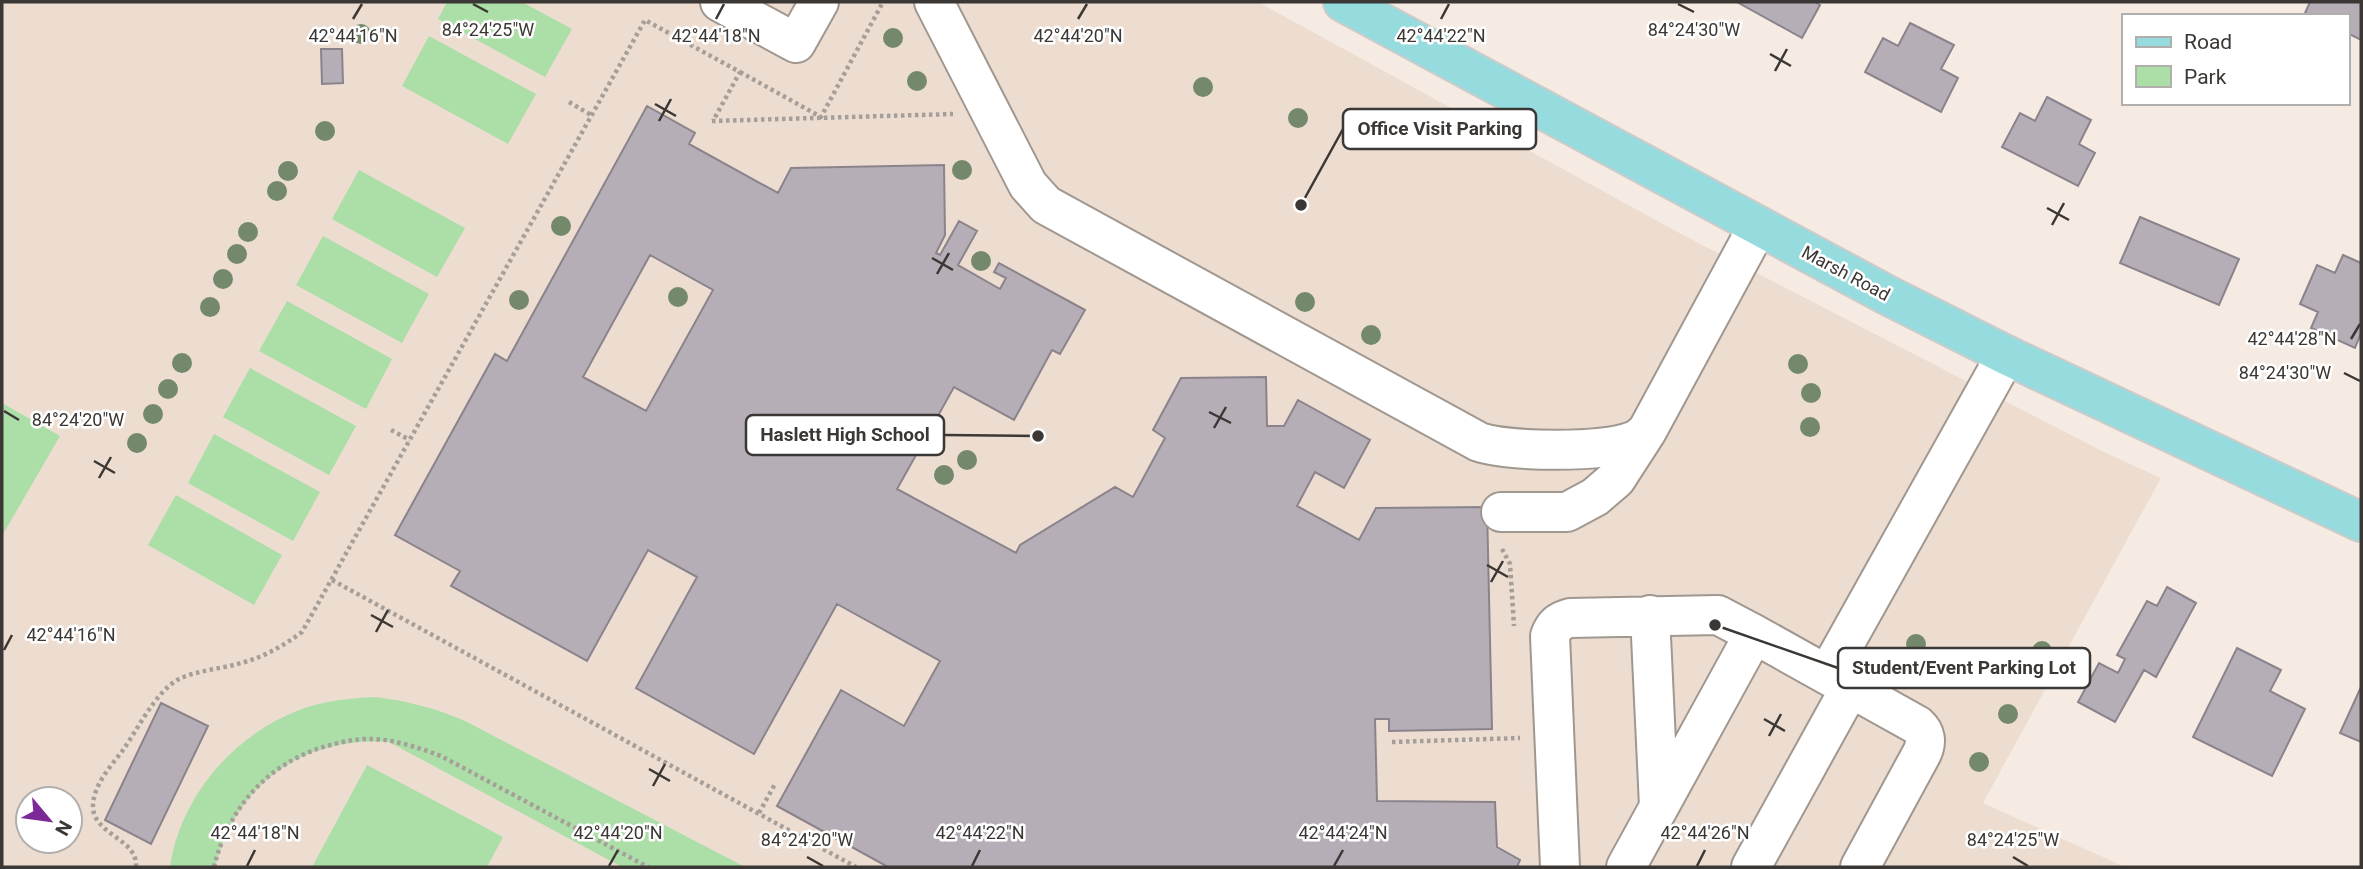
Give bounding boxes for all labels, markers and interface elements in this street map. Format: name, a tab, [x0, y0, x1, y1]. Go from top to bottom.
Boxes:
legend	[2122, 14, 2349, 105]
text: 84°24'25"W	[442, 19, 534, 40]
text: 84°24'30"W	[1648, 19, 1740, 40]
text: 42°44'16"N	[308, 25, 398, 46]
text: 42°44'18"N	[671, 25, 761, 46]
text: 42°44'20"N	[1033, 25, 1123, 46]
text: 42°44'22"N	[1396, 25, 1486, 46]
text: Road	[2184, 30, 2232, 54]
text: Park	[2184, 65, 2227, 89]
callout: Office Visit Parking	[1343, 109, 1536, 149]
text: Office Visit Parking	[1358, 117, 1522, 140]
street label: Marsh Road	[1798, 241, 1894, 305]
text: 42°44'28"N	[2247, 328, 2337, 349]
text: 84°24'30"W	[2239, 362, 2331, 383]
text: 84°24'20"W	[32, 409, 124, 430]
callout: Haslett High School	[746, 415, 944, 455]
text: Haslett High School	[760, 423, 930, 446]
text: 42°44'16"N	[26, 624, 116, 645]
callout: Student/Event Parking Lot	[1838, 648, 2090, 688]
text: Student/Event Parking Lot	[1852, 656, 2077, 679]
north arrow	[14, 785, 84, 855]
text: N	[50, 817, 77, 839]
text: 42°44'18"N	[210, 822, 300, 843]
text: 42°44'20"N	[573, 822, 663, 843]
text: 42°44'22"N	[935, 822, 1025, 843]
text: 42°44'24"N	[1298, 822, 1388, 843]
text: 42°44'26"N	[1660, 822, 1750, 843]
text: 84°24'20"W	[761, 829, 853, 850]
text: 84°24'25"W	[1967, 829, 2059, 850]

